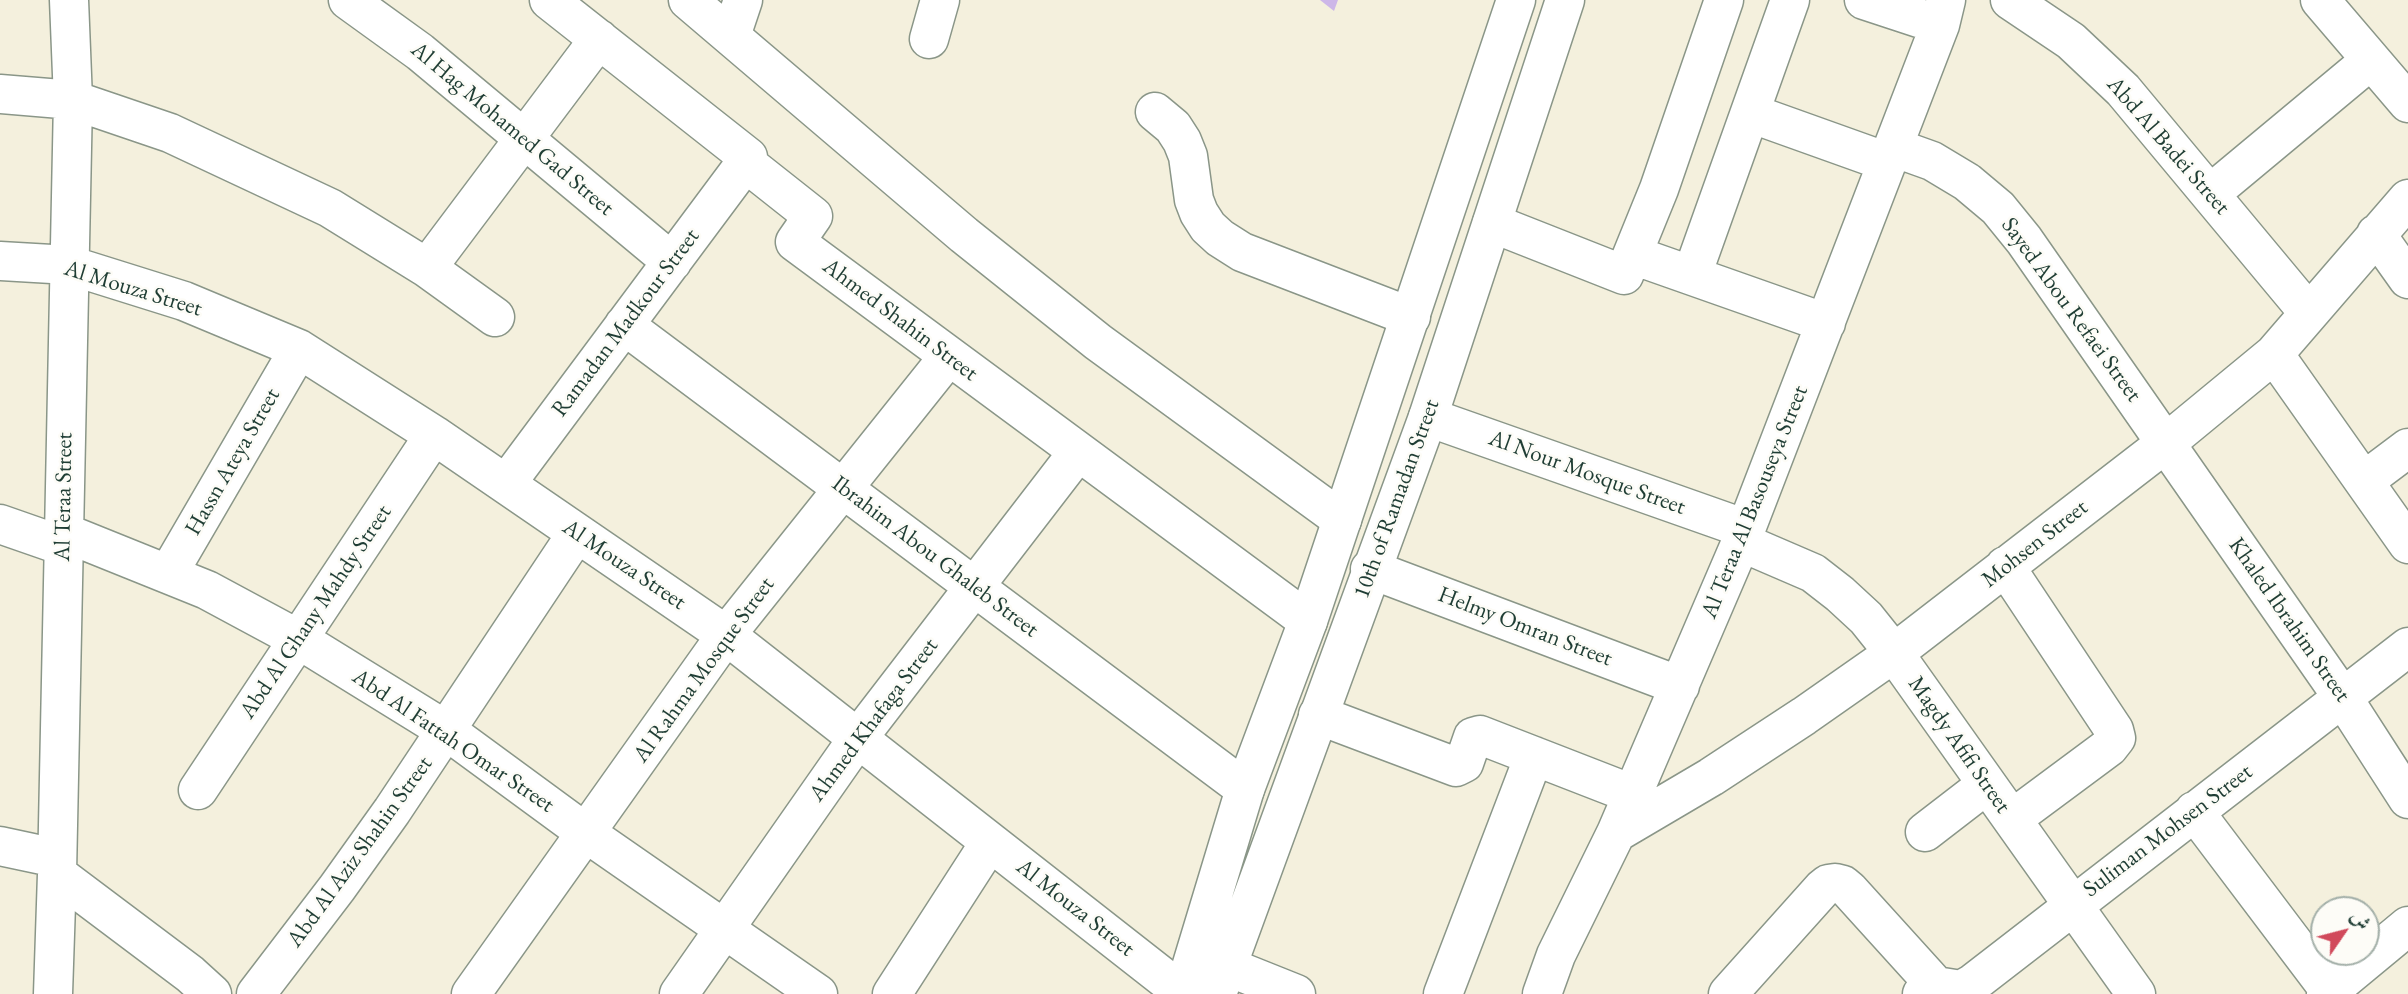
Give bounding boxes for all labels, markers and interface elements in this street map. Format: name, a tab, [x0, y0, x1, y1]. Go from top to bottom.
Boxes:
street label: Al Hag Mohamed Gad Street	[405, 36, 619, 222]
street label: Abd Al Badei Street	[2100, 71, 2236, 221]
street label: Sayed Abou Refaei Street	[1995, 212, 2147, 408]
street label: Ramadan Madkour Street	[546, 223, 706, 423]
street label: Ahmed Shahin Street	[817, 253, 983, 387]
street label: Al Mouza Street	[61, 255, 205, 323]
street label: Al Teraa Al Basouseya Street	[1696, 382, 1814, 622]
street label: Hassn Ateya Street	[180, 383, 286, 541]
street label: 10th of Ramadan Street	[1348, 396, 1446, 602]
street label: Al Nour Mosque Street	[1485, 425, 1689, 521]
street label: Al Teraa Street	[49, 432, 79, 562]
street label: Ibrahim Abou Ghaleb Street	[826, 470, 1044, 644]
street label: Mohsen Street	[1977, 494, 2093, 594]
street label: Abd Al Ghany Mahdy Street	[234, 500, 398, 724]
street label: Al Mouza Street	[557, 514, 691, 616]
street label: Khaled Ibrahim Street	[2222, 533, 2356, 707]
street label: Al Rahma Mosque Street	[627, 572, 781, 768]
street label: Helmy Omran Street	[1434, 581, 1616, 673]
street label: Ahmed Khafaga Street	[804, 633, 944, 807]
street label: Abd Al Fattah Omar Street	[347, 663, 559, 819]
street label: Magdy Afifi Street	[1902, 671, 2016, 819]
street label: Abd Al Aziz Shahin Street	[281, 751, 439, 953]
street label: Suliman Mohsen Street	[2078, 758, 2258, 904]
street label: Al Mouza Street	[1010, 853, 1140, 963]
north arrow	[2310, 896, 2380, 966]
text: ش	[2345, 905, 2377, 935]

